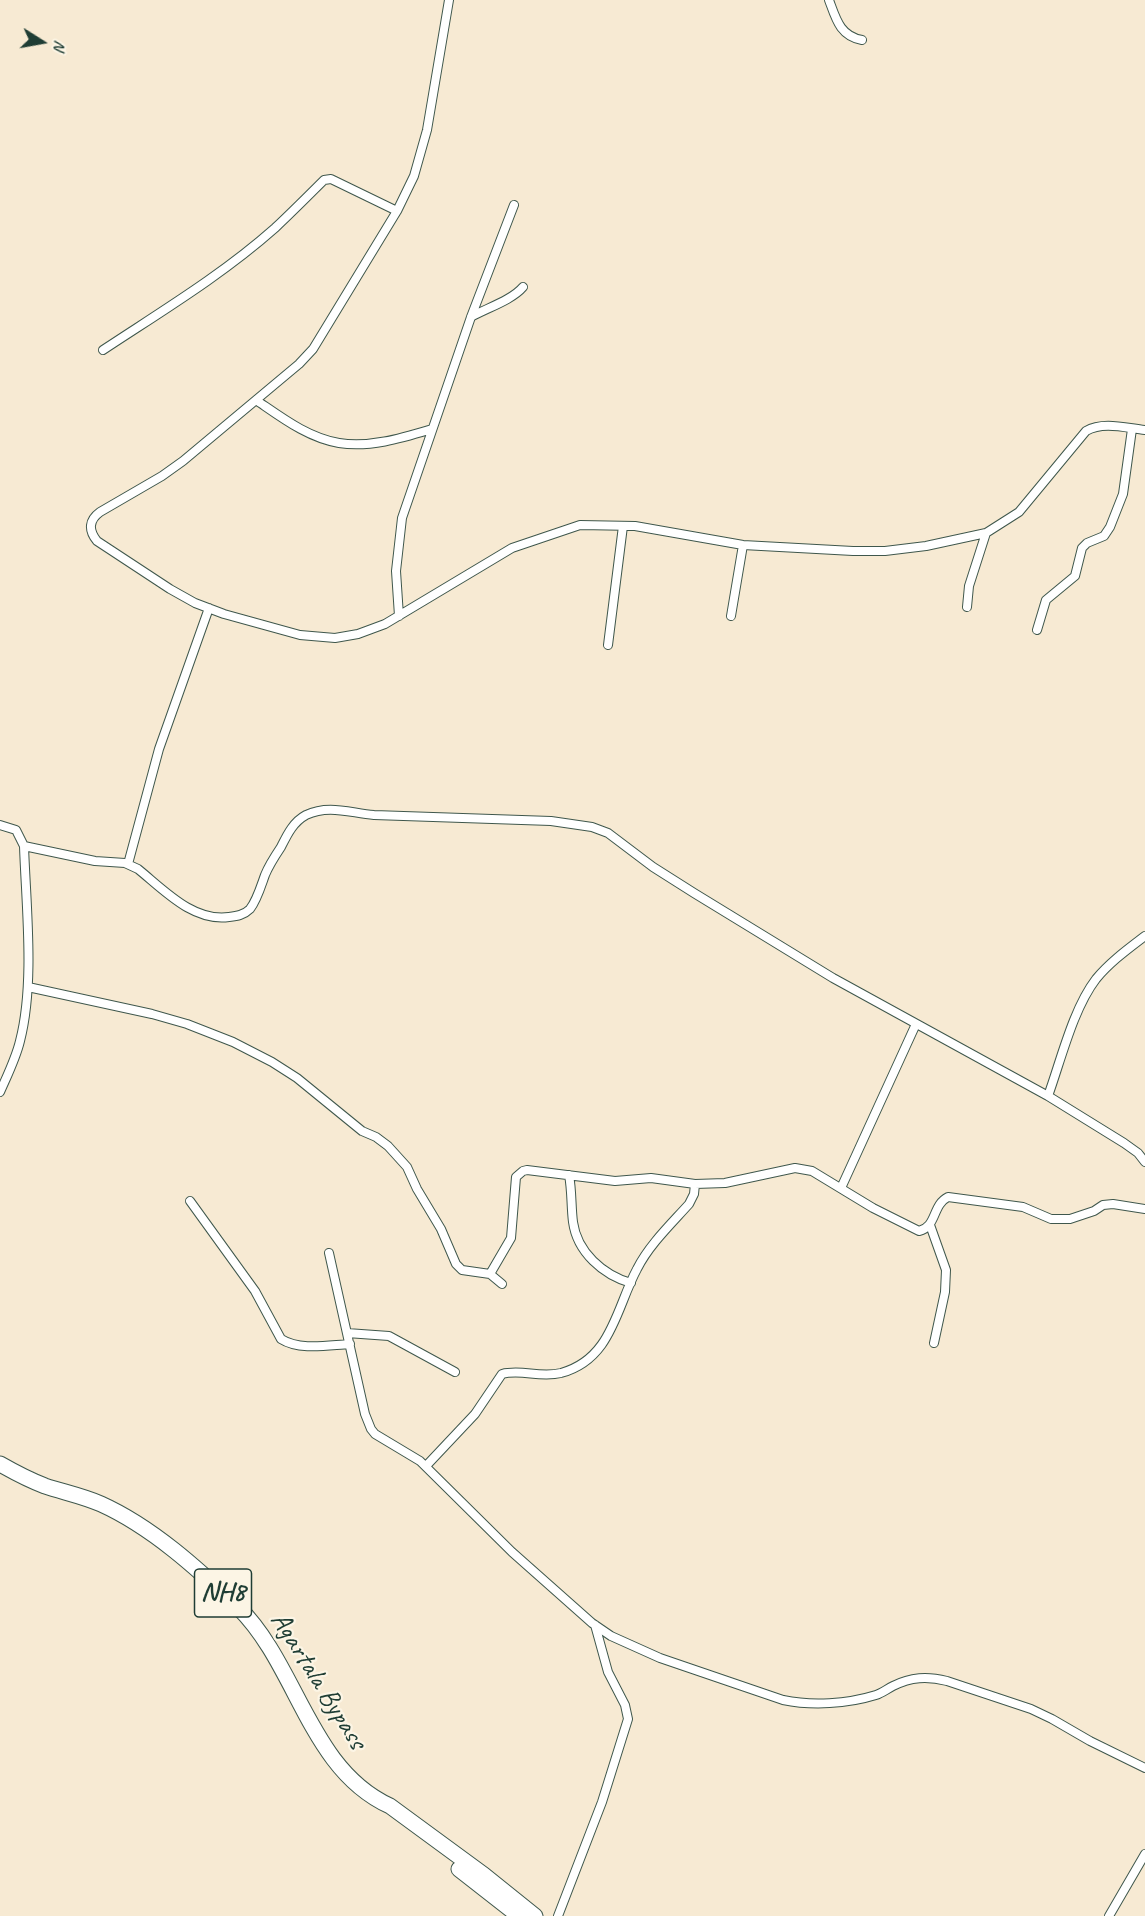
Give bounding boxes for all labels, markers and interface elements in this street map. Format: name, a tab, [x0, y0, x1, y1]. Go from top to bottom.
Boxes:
north arrow	[12, 12, 72, 72]
text: N	[49, 39, 70, 52]
road number: NH8	[194, 1569, 252, 1617]
street label: Agartala Bypass	[262, 1606, 374, 1756]

